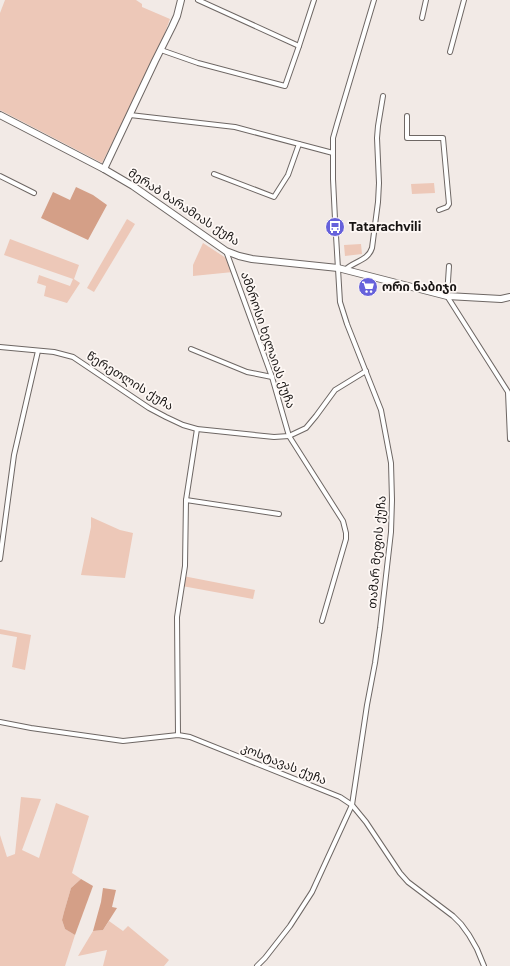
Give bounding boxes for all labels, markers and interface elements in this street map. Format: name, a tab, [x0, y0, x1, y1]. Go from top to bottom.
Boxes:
street label: მერაბ ბარამიას ქუჩა	[126, 165, 243, 248]
bus stop icon: Tatarachvili	[324, 216, 346, 238]
place label: Tatarachvili	[349, 219, 421, 234]
street label: ამბროსი ხელაიას ქუჩა	[237, 270, 299, 410]
supermarket icon: ორი ნაბიჯი	[357, 276, 379, 298]
place label: ორი ნაბიჯი	[382, 279, 457, 294]
street label: წერეთლის ქუჩა	[84, 348, 176, 414]
street label: თამარ მეფის ქუჩა	[364, 495, 389, 609]
street label: კოსტავას ქუჩა	[239, 740, 329, 788]

